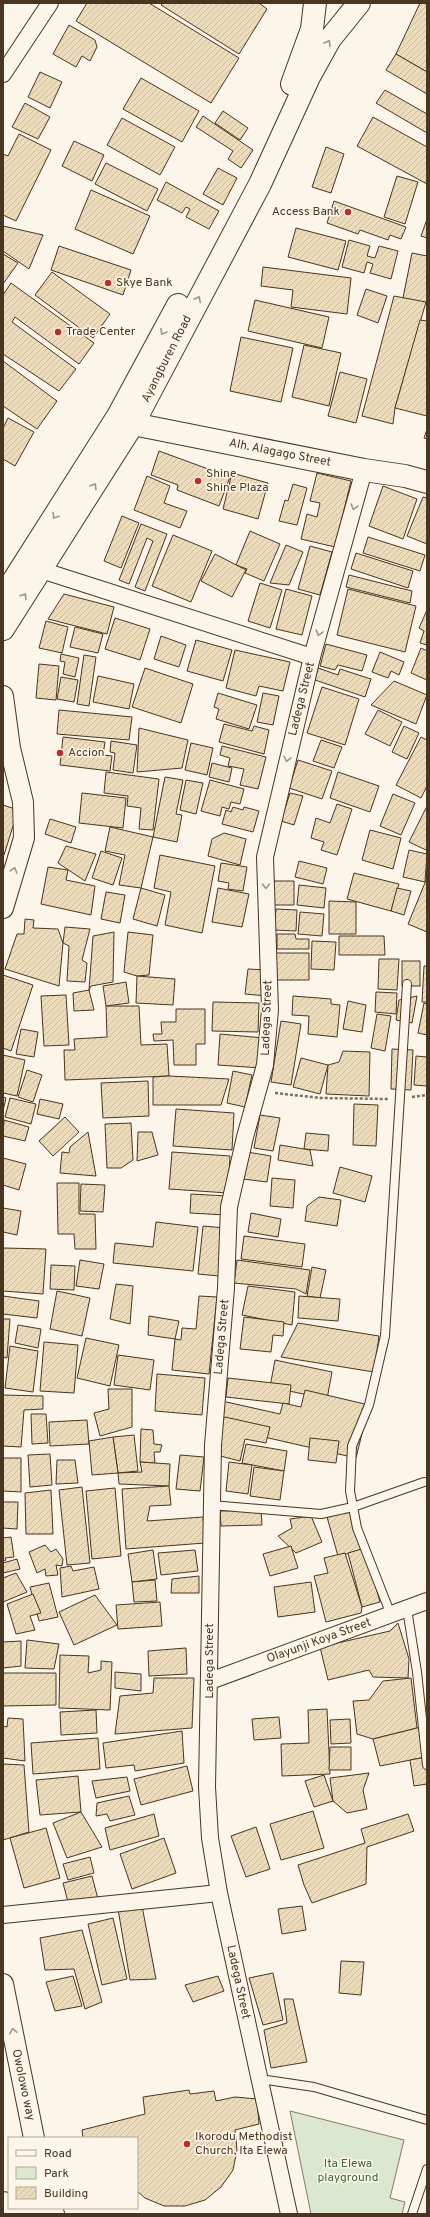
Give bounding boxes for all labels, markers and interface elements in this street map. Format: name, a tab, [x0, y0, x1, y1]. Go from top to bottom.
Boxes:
one-way arrow	[323, 40, 330, 47]
place label: Access Bank	[272, 204, 340, 220]
marker: Access Bank	[343, 207, 353, 217]
place label: Skye Bank	[116, 275, 173, 291]
marker: Skye Bank	[103, 278, 113, 288]
one-way arrow	[193, 296, 200, 304]
street label: Ayangburen Road	[138, 313, 196, 405]
place label: Trade Center	[66, 324, 136, 340]
marker: Trade Center	[53, 327, 63, 337]
one-way arrow	[161, 328, 168, 335]
street label: Alh. Alagago Street	[228, 435, 332, 471]
place label: Shine Shine Plaza	[206, 466, 269, 496]
marker: Shine Shine Plaza	[193, 476, 203, 486]
one-way arrow	[89, 483, 96, 490]
one-way arrow	[350, 504, 359, 511]
one-way arrow	[52, 512, 60, 519]
one-way arrow	[19, 593, 27, 600]
one-way arrow	[315, 629, 324, 636]
street label: Ladega Street	[285, 660, 319, 738]
place label: Accion	[68, 745, 105, 761]
marker: Accion	[55, 748, 65, 758]
one-way arrow	[283, 755, 292, 762]
one-way arrow	[9, 867, 18, 874]
one-way arrow	[261, 883, 270, 889]
street label: Ladega Street	[258, 980, 276, 1056]
street label: Ladega Street	[211, 1299, 233, 1375]
street label: Olayunji Koya Street	[265, 1615, 373, 1667]
street label: Ladega Street	[202, 1623, 218, 1699]
street label: Ladega Street	[222, 1943, 254, 2021]
one-way arrow	[9, 2028, 17, 2034]
street label: Owolowo way	[8, 2048, 38, 2122]
place label: Ikorodu Methodist Church, Ita Elewa	[195, 2129, 293, 2159]
legend	[8, 2137, 138, 2209]
marker: Ikorodu Methodist Church, Ita Elewa	[182, 2139, 192, 2149]
text: Road	[44, 2146, 72, 2162]
park label: Ita Elewa playground	[318, 2156, 378, 2186]
text: Park	[44, 2166, 69, 2182]
text: Building	[44, 2186, 88, 2202]

